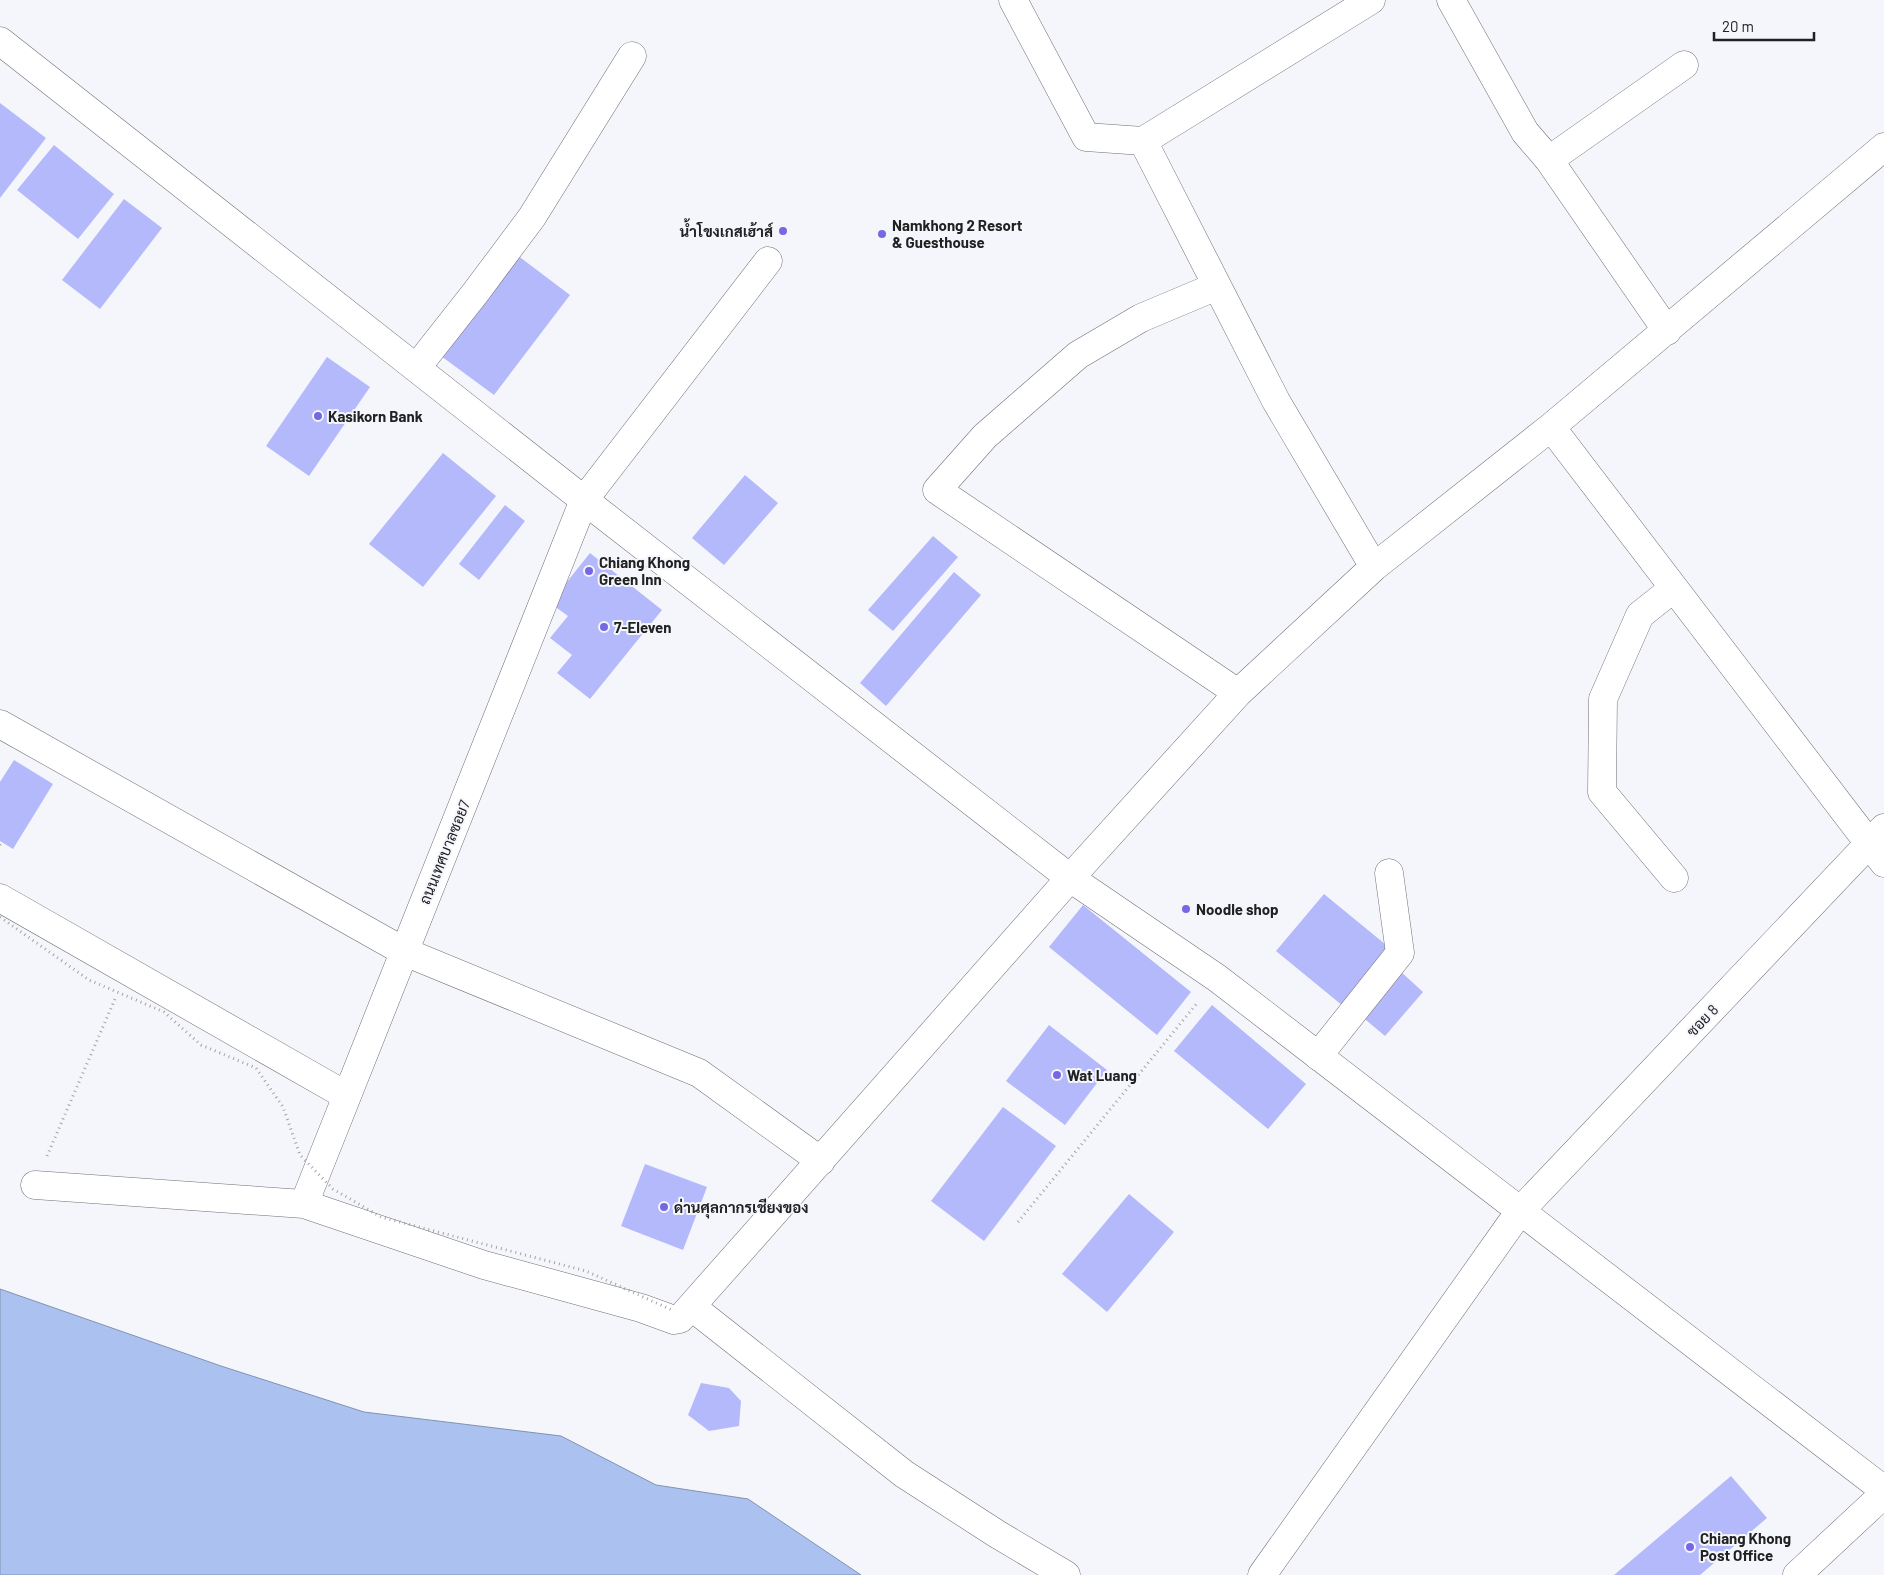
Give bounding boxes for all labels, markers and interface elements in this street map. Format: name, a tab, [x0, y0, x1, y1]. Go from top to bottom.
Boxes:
scale bar	[1714, 10, 1814, 42]
text: 20 m	[1722, 17, 1754, 35]
place label: Namkhong 2 Resort & Guesthouse	[892, 216, 1023, 251]
place label: น้ำโขงเกสเฮ้าส์	[680, 218, 774, 240]
marker: น้ำโขงเกสเฮ้าส์	[777, 225, 789, 237]
marker: Namkhong 2 Resort & Guesthouse	[876, 228, 888, 240]
place label: Kasikorn Bank	[328, 407, 423, 425]
marker: Kasikorn Bank	[312, 410, 324, 422]
place label: Chiang Khong Green Inn	[599, 553, 690, 588]
marker: Chiang Khong Green Inn	[583, 565, 595, 577]
place label: 7-Eleven	[614, 618, 671, 636]
marker: 7-Eleven	[598, 621, 610, 633]
street label: ถนนเทศบาลซอย7	[415, 797, 473, 907]
place label: Noodle shop	[1196, 900, 1279, 918]
marker: Noodle shop	[1180, 903, 1192, 915]
street label: ซอย 8	[1683, 1000, 1721, 1040]
place label: Wat Luang	[1067, 1066, 1137, 1084]
marker: Wat Luang	[1051, 1069, 1063, 1081]
place label: ด่านศุลกากรเชียงของ	[674, 1198, 808, 1219]
marker: ด่านศุลกากรเชียงของ	[658, 1201, 670, 1213]
place label: Chiang Khong Post Office	[1700, 1529, 1791, 1564]
marker: Chiang Khong Post Office	[1684, 1541, 1696, 1553]

